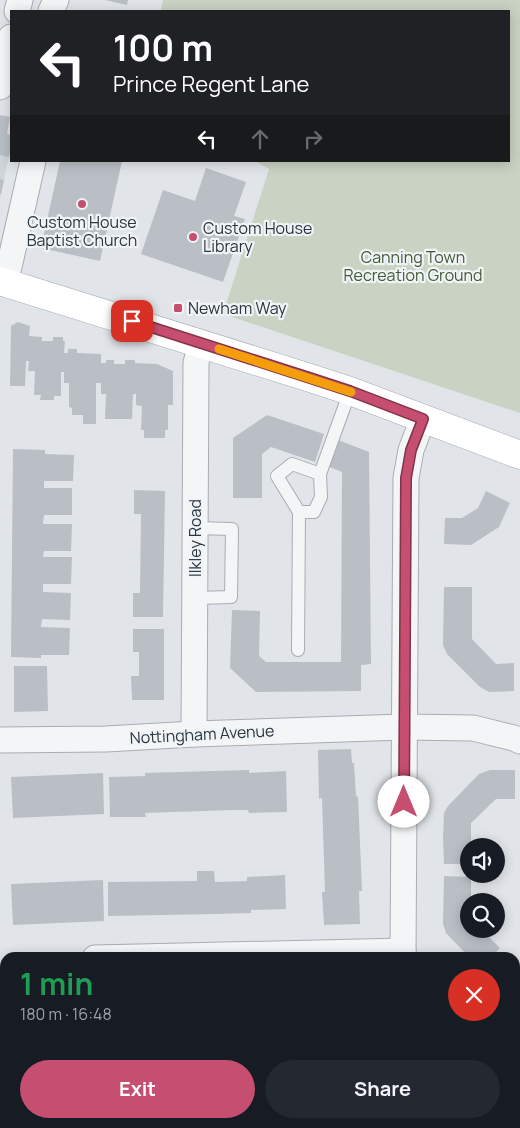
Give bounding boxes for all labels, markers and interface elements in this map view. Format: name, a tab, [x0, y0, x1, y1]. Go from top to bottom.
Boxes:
text: 100 m	[113, 24, 213, 72]
icon: left	[30, 30, 95, 95]
text: Prince Regent Lane	[113, 69, 309, 99]
icon: left	[193, 125, 221, 153]
icon: ahead	[246, 125, 274, 153]
icon: right	[299, 125, 327, 153]
marker: Custom House Baptist Church	[76, 198, 88, 210]
place label: Custom House Baptist Church	[27, 211, 137, 251]
place label: Custom House Library	[203, 217, 312, 257]
marker: Custom House Library	[187, 231, 199, 243]
park label: Canning Town Recreation Ground	[343, 246, 483, 286]
place label: Newham Way	[188, 297, 287, 319]
pin	[111, 300, 153, 342]
marker: Newham Way	[172, 302, 184, 314]
icon: arrive	[118, 307, 146, 335]
street label: Ilkley Road	[184, 499, 206, 577]
street label: Nottingham Avenue	[129, 719, 275, 749]
position arrow	[377, 775, 429, 827]
map controls	[460, 838, 505, 938]
button: sound	[460, 838, 505, 883]
button: search	[460, 893, 505, 938]
text: 1 min	[20, 963, 93, 1004]
button: close	[448, 969, 500, 1021]
text: 180 m · 16:48	[20, 1003, 112, 1025]
button: Exit	[20, 1060, 255, 1118]
button: Share	[265, 1060, 500, 1118]

